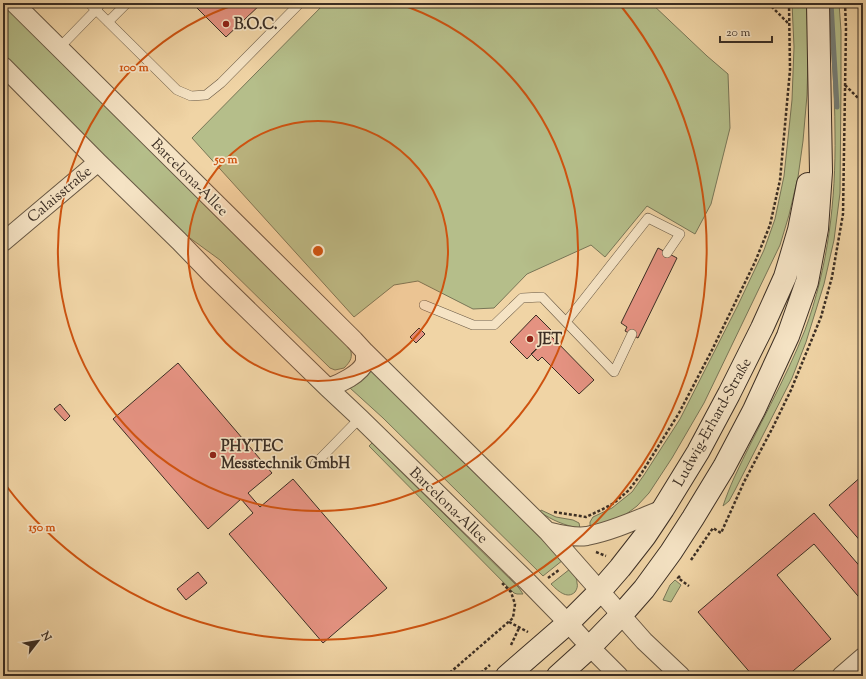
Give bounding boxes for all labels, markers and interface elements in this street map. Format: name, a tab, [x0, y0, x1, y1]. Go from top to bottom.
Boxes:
place label: B.O.C.	[234, 15, 278, 36]
scale bar	[720, 18, 772, 44]
marker: B.O.C.	[221, 19, 231, 29]
text: 20 m	[726, 24, 751, 42]
text: 100 m	[118, 59, 149, 77]
street label: Barcelona-Allee	[145, 135, 232, 222]
text: 50 m	[214, 151, 238, 169]
street label: Calaisstraße	[23, 162, 97, 228]
centre of rings	[311, 244, 325, 258]
place label: JET	[537, 330, 562, 351]
marker: JET	[525, 334, 535, 344]
street label: Ludwig-Erhard-Straße	[669, 354, 758, 491]
place label: PHYTEC Messtechnik GmbH	[221, 437, 350, 475]
marker: PHYTEC Messtechnik GmbH	[208, 450, 218, 460]
street label: Barcelona-Allee	[404, 463, 492, 549]
text: 150 m	[27, 519, 56, 537]
north arrow	[18, 621, 58, 661]
text: N	[36, 628, 55, 644]

